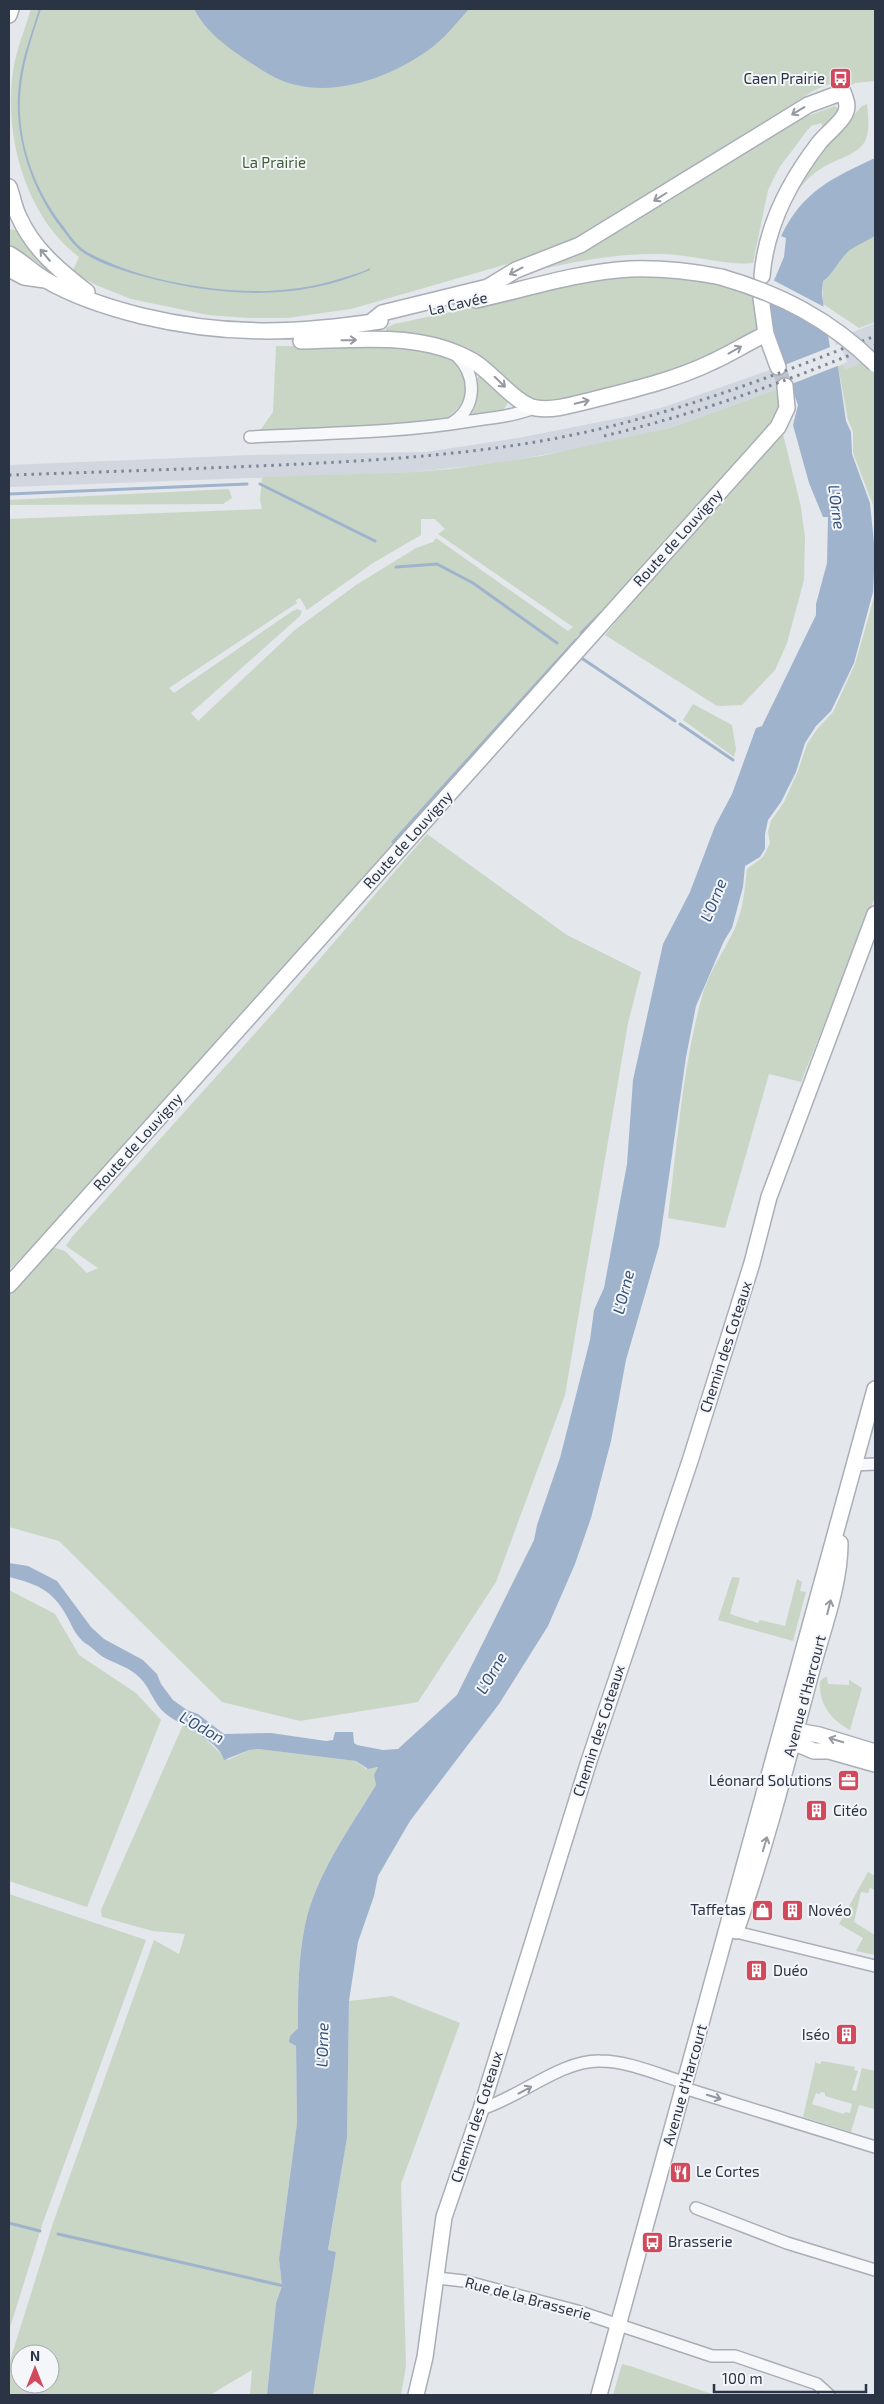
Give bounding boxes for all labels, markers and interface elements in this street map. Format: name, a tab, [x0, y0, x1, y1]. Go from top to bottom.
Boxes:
bus stop icon: Caen Prairie	[829, 67, 853, 91]
place label: Caen Prairie	[743, 69, 825, 87]
one-way arrow	[792, 106, 806, 116]
park label: La Prairie	[242, 153, 306, 171]
one-way arrow	[654, 192, 668, 202]
one-way arrow	[40, 249, 51, 262]
one-way arrow	[509, 266, 524, 276]
street label: La Cavée	[426, 288, 489, 319]
one-way arrow	[340, 335, 356, 345]
one-way arrow	[727, 345, 742, 354]
one-way arrow	[494, 376, 507, 388]
one-way arrow	[573, 397, 589, 406]
water label: L'Orne	[825, 483, 850, 531]
street label: Route de Louvigny	[629, 485, 726, 590]
street label: Route de Louvigny	[359, 787, 456, 892]
water label: L'Orne	[695, 875, 730, 924]
street label: Route de Louvigny	[89, 1089, 186, 1194]
water label: L'Orne	[608, 1267, 637, 1316]
street label: Chemin des Coteaux	[695, 1279, 755, 1415]
one-way arrow	[824, 1600, 834, 1616]
street label: Avenue d'Harcourt	[779, 1633, 829, 1759]
water label: L'Orne	[471, 1648, 510, 1697]
street label: Chemin des Coteaux	[568, 1663, 628, 1799]
water label: L'Odon	[177, 1707, 228, 1747]
one-way arrow	[828, 1735, 844, 1745]
office icon: Léonard Solutions	[836, 1769, 860, 1793]
place label: Léonard Solutions	[709, 1771, 832, 1789]
building icon: Citéo	[805, 1799, 829, 1823]
place label: Citéo	[833, 1801, 868, 1819]
one-way arrow	[761, 1836, 771, 1852]
shop icon: Taffetas	[750, 1898, 774, 1922]
building icon: Novéo	[780, 1899, 804, 1923]
place label: Taffetas	[690, 1900, 746, 1918]
place label: Novéo	[808, 1901, 851, 1919]
building icon: Duéo	[745, 1959, 769, 1983]
place label: Duéo	[773, 1961, 808, 1979]
water label: L'Orne	[312, 2022, 331, 2068]
street label: Avenue d'Harcourt	[658, 2022, 710, 2147]
building icon: Iséo	[834, 2023, 858, 2047]
place label: Iséo	[802, 2025, 830, 2043]
street label: Chemin des Coteaux	[446, 2049, 506, 2185]
one-way arrow	[517, 2085, 532, 2094]
one-way arrow	[705, 2093, 721, 2103]
restaurant icon: Le Cortes	[668, 2160, 692, 2184]
place label: Le Cortes	[696, 2162, 760, 2180]
bus stop icon: Brasserie	[640, 2230, 664, 2254]
place label: Brasserie	[668, 2232, 733, 2250]
street label: Rue de la Brasserie	[463, 2273, 593, 2324]
north arrow	[10, 2344, 60, 2394]
text: N	[30, 2347, 40, 2364]
scale bar	[714, 2362, 866, 2394]
text: 100 m	[722, 2369, 763, 2387]

